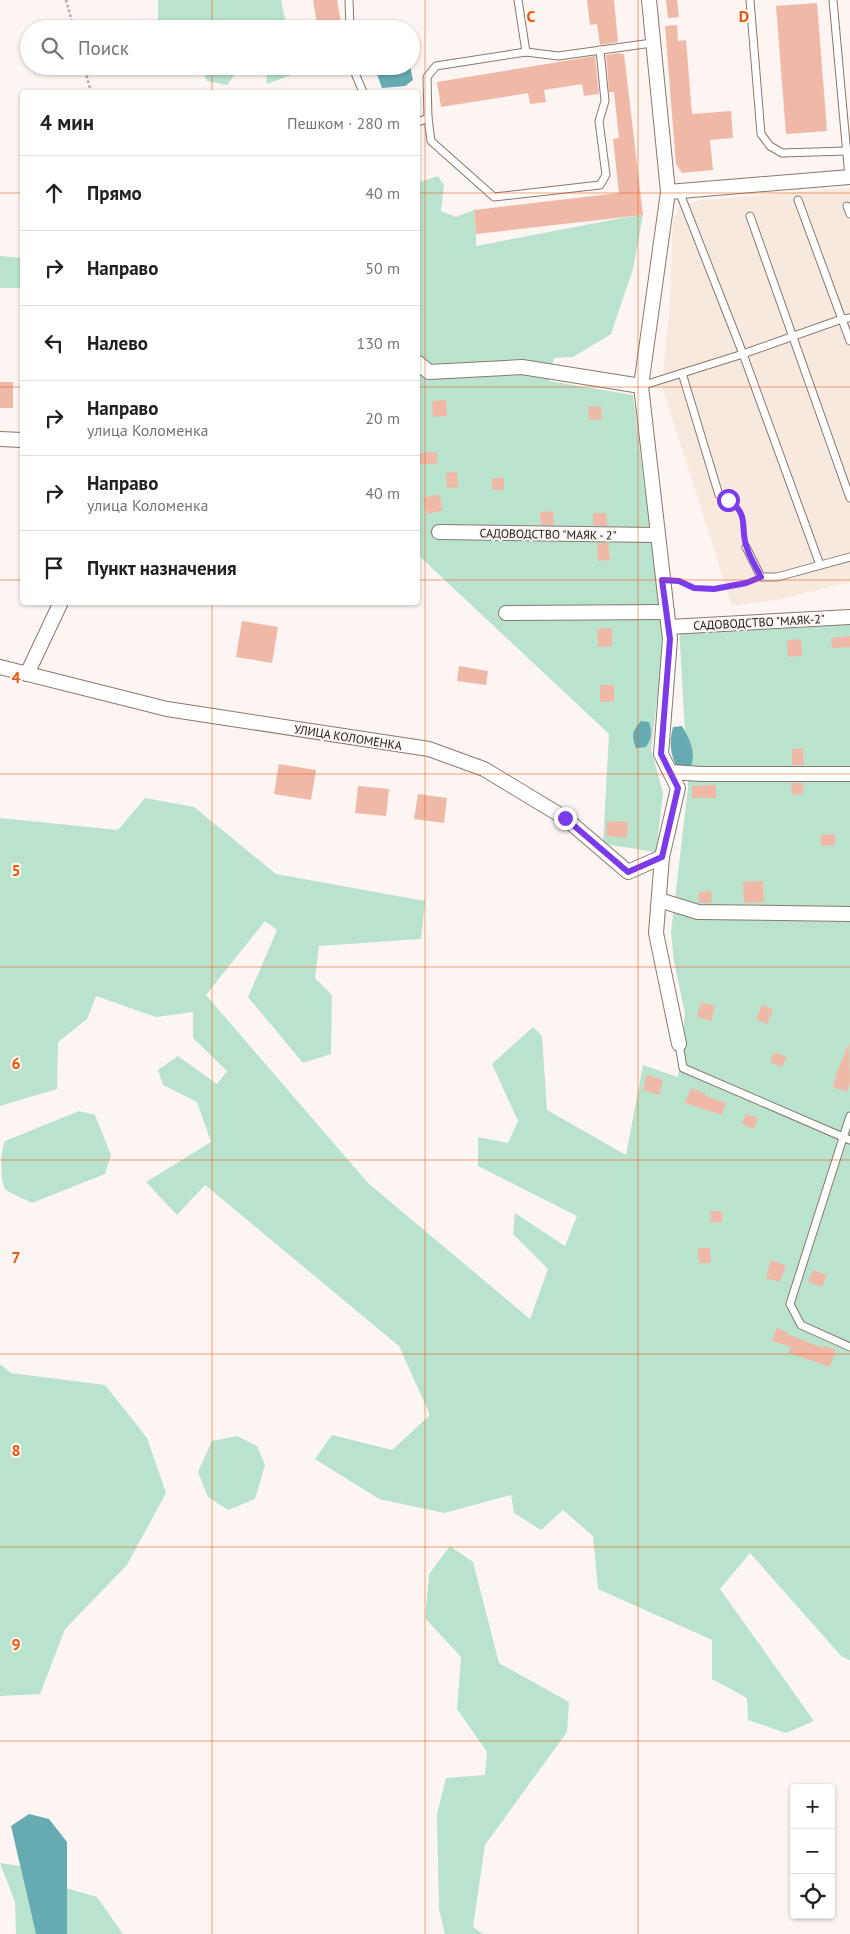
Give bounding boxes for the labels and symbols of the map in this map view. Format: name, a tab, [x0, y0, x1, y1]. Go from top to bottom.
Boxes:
text: C	[527, 6, 536, 26]
text: D	[739, 6, 749, 26]
route start	[717, 489, 740, 512]
street label: САДОВОДСТВО "МАЯК - 2"	[479, 525, 617, 543]
street label: САДОВОДСТВО "МАЯК-2"	[693, 611, 825, 633]
text: 4	[11, 667, 21, 687]
street label: УЛИЦА КОЛОМЕНКА	[293, 721, 403, 753]
route end	[554, 807, 577, 830]
text: 5	[11, 860, 21, 880]
text: 6	[11, 1053, 21, 1073]
text: 7	[11, 1247, 21, 1267]
text: 8	[11, 1440, 21, 1460]
text: 9	[11, 1634, 21, 1654]

